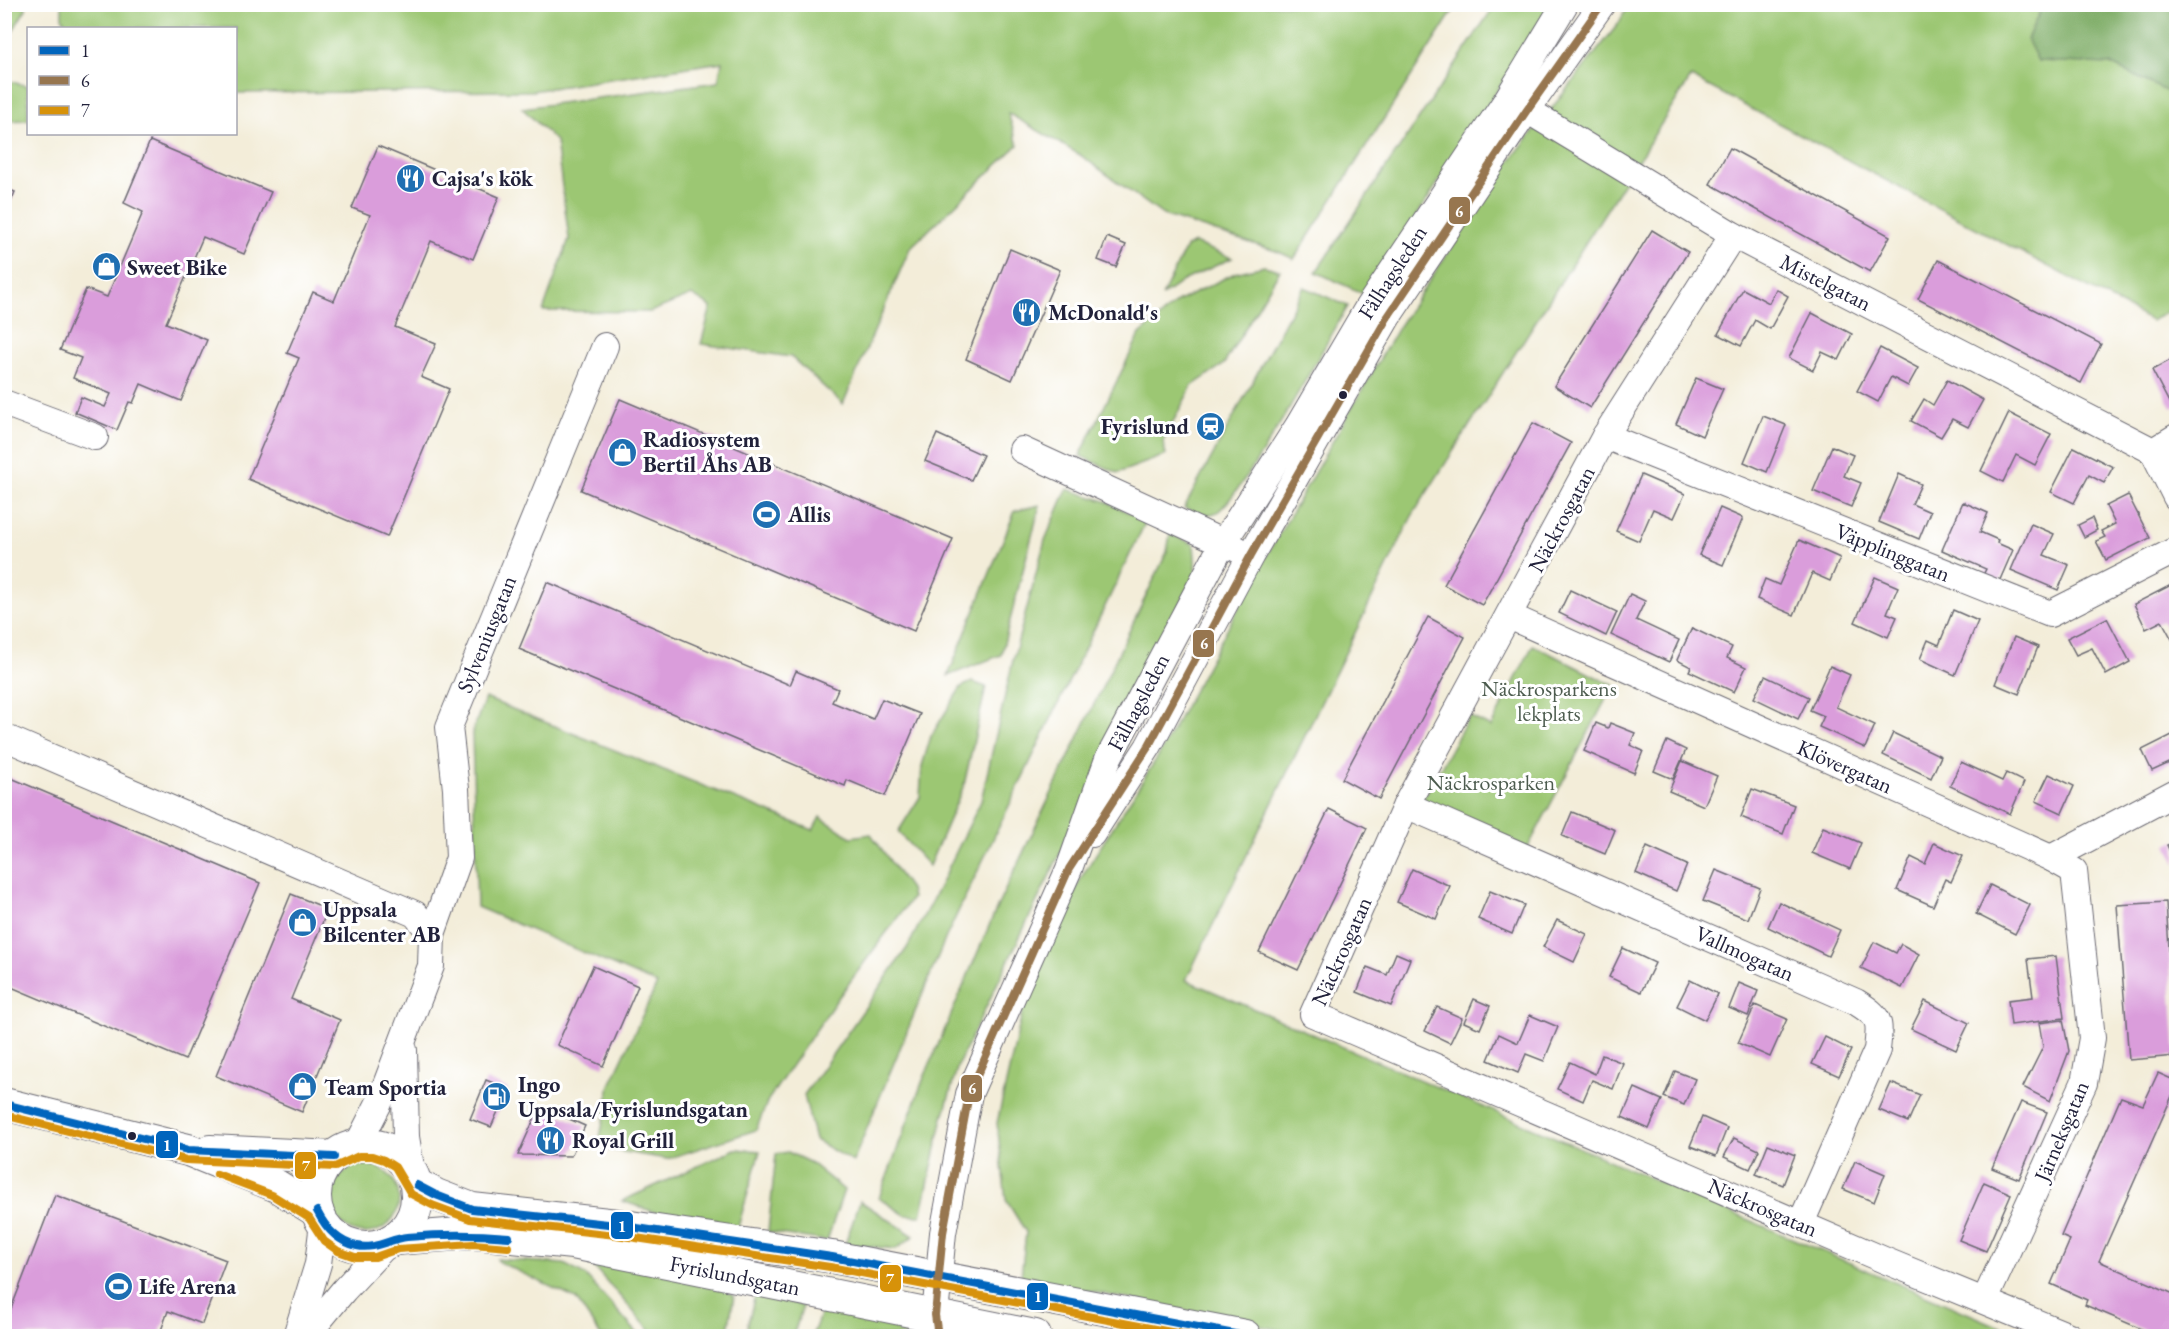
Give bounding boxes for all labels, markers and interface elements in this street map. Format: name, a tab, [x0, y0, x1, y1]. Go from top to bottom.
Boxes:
legend	[27, 27, 237, 135]
text: 1	[81, 39, 90, 62]
text: 6	[81, 69, 90, 92]
text: 7	[81, 99, 90, 122]
restaurant icon: Cajsa's kök	[395, 162, 427, 194]
place label: Cajsa's kök	[432, 164, 534, 193]
line badge: 6	[1448, 196, 1471, 225]
text: 6	[1455, 201, 1464, 222]
street label: Fålhagsleden	[1351, 219, 1434, 325]
street label: Mistelgatan	[1775, 247, 1877, 318]
shop icon: Sweet Bike	[90, 251, 122, 283]
place label: Sweet Bike	[127, 253, 227, 282]
restaurant icon: McDonald's	[1011, 296, 1043, 328]
place label: McDonald's	[1048, 298, 1158, 327]
unlabelled marker	[1337, 389, 1349, 401]
station icon: Fyrislund	[1194, 410, 1226, 442]
place label: Fyrislund	[1101, 412, 1189, 441]
place label: Radiosystem Bertil Åhs AB	[643, 425, 772, 479]
shop icon: Radiosystem Bertil Åhs AB	[606, 436, 638, 468]
street label: Näckrosgatan	[1521, 461, 1602, 577]
sports icon: Allis	[751, 498, 783, 530]
place label: Allis	[787, 500, 831, 529]
street label: Väpplinggatan	[1831, 516, 1955, 589]
street label: Sylveniusgatan	[450, 571, 523, 697]
line badge: 6	[1192, 629, 1215, 658]
text: 6	[1200, 633, 1209, 654]
street label: Fålhagsleden	[1101, 648, 1176, 756]
park label: Näckrosparkens lekplats	[1481, 674, 1617, 728]
street label: Klövergatan	[1793, 733, 1897, 800]
park label: Näckrosparken	[1427, 768, 1556, 797]
street label: Näckrosgatan	[1305, 892, 1379, 1010]
place label: Uppsala Bilcenter AB	[323, 895, 441, 949]
shop icon: Uppsala Bilcenter AB	[286, 906, 318, 938]
street label: Vallmogatan	[1691, 919, 1799, 988]
place label: Ingo Uppsala/Fyrislundsgatan	[518, 1070, 748, 1124]
shop icon: Team Sportia	[287, 1071, 319, 1103]
place label: Team Sportia	[324, 1073, 447, 1102]
line badge: 6	[960, 1074, 983, 1103]
street label: Järneksgatan	[2026, 1076, 2096, 1188]
text: 6	[968, 1078, 977, 1099]
fuel station icon: Ingo Uppsala/Fyrislundsgatan	[481, 1081, 513, 1113]
restaurant icon: Royal Grill	[535, 1124, 567, 1156]
place label: Royal Grill	[572, 1126, 674, 1155]
unlabelled marker	[126, 1130, 138, 1142]
line badge: 1	[155, 1130, 179, 1159]
text: 1	[163, 1135, 171, 1156]
line badge: 7	[294, 1151, 317, 1180]
text: 7	[302, 1155, 311, 1176]
street label: Näckrosgatan	[1704, 1171, 1822, 1244]
line badge: 1	[610, 1211, 634, 1240]
text: 1	[618, 1216, 626, 1237]
street label: Fyrislundsgatan	[667, 1249, 803, 1302]
line badge: 7	[879, 1264, 902, 1293]
text: 7	[886, 1268, 895, 1289]
sports icon: Life Arena	[102, 1270, 134, 1302]
place label: Life Arena	[139, 1272, 236, 1301]
line badge: 1	[1026, 1282, 1049, 1311]
text: 1	[1034, 1286, 1042, 1307]

